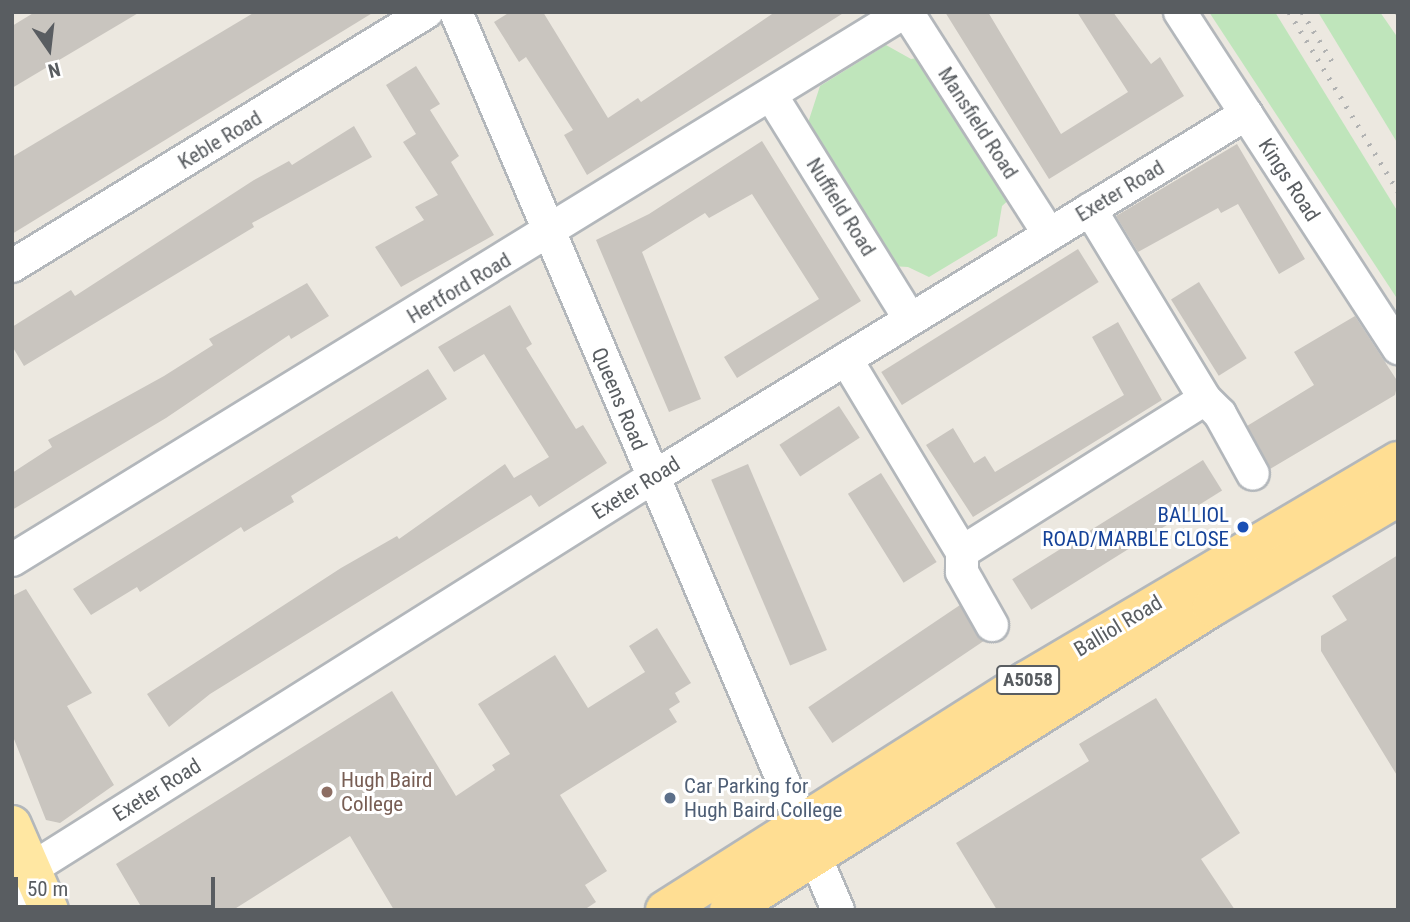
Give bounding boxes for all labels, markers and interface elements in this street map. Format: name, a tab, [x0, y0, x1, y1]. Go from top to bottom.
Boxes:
north arrow	[14, 14, 84, 84]
text: N	[46, 57, 63, 82]
street label: Mansfield Road	[933, 62, 1023, 184]
street label: Keble Road	[174, 105, 266, 175]
street label: Kings Road	[1253, 134, 1325, 226]
street label: Nuffield Road	[801, 153, 881, 261]
street label: Exeter Road	[1071, 155, 1169, 227]
street label: Hertford Road	[402, 247, 516, 329]
street label: Queens Road	[586, 344, 652, 454]
street label: Exeter Road	[587, 451, 685, 525]
place label: BALLIOL ROAD/MARBLE CLOSE	[1042, 502, 1229, 552]
marker: BALLIOL ROAD/MARBLE CLOSE	[1235, 519, 1251, 535]
street label: Balliol Road	[1069, 590, 1167, 662]
road number: A5058	[995, 664, 1061, 695]
street label: Exeter Road	[108, 753, 206, 827]
place label: Hugh Baird College	[341, 767, 432, 817]
place label: Car Parking for Hugh Baird College	[684, 773, 842, 823]
marker: Hugh Baird College	[319, 784, 335, 800]
marker: Car Parking for Hugh Baird College	[662, 790, 678, 806]
scale bar	[18, 862, 219, 906]
text: 50 m	[27, 877, 68, 901]

